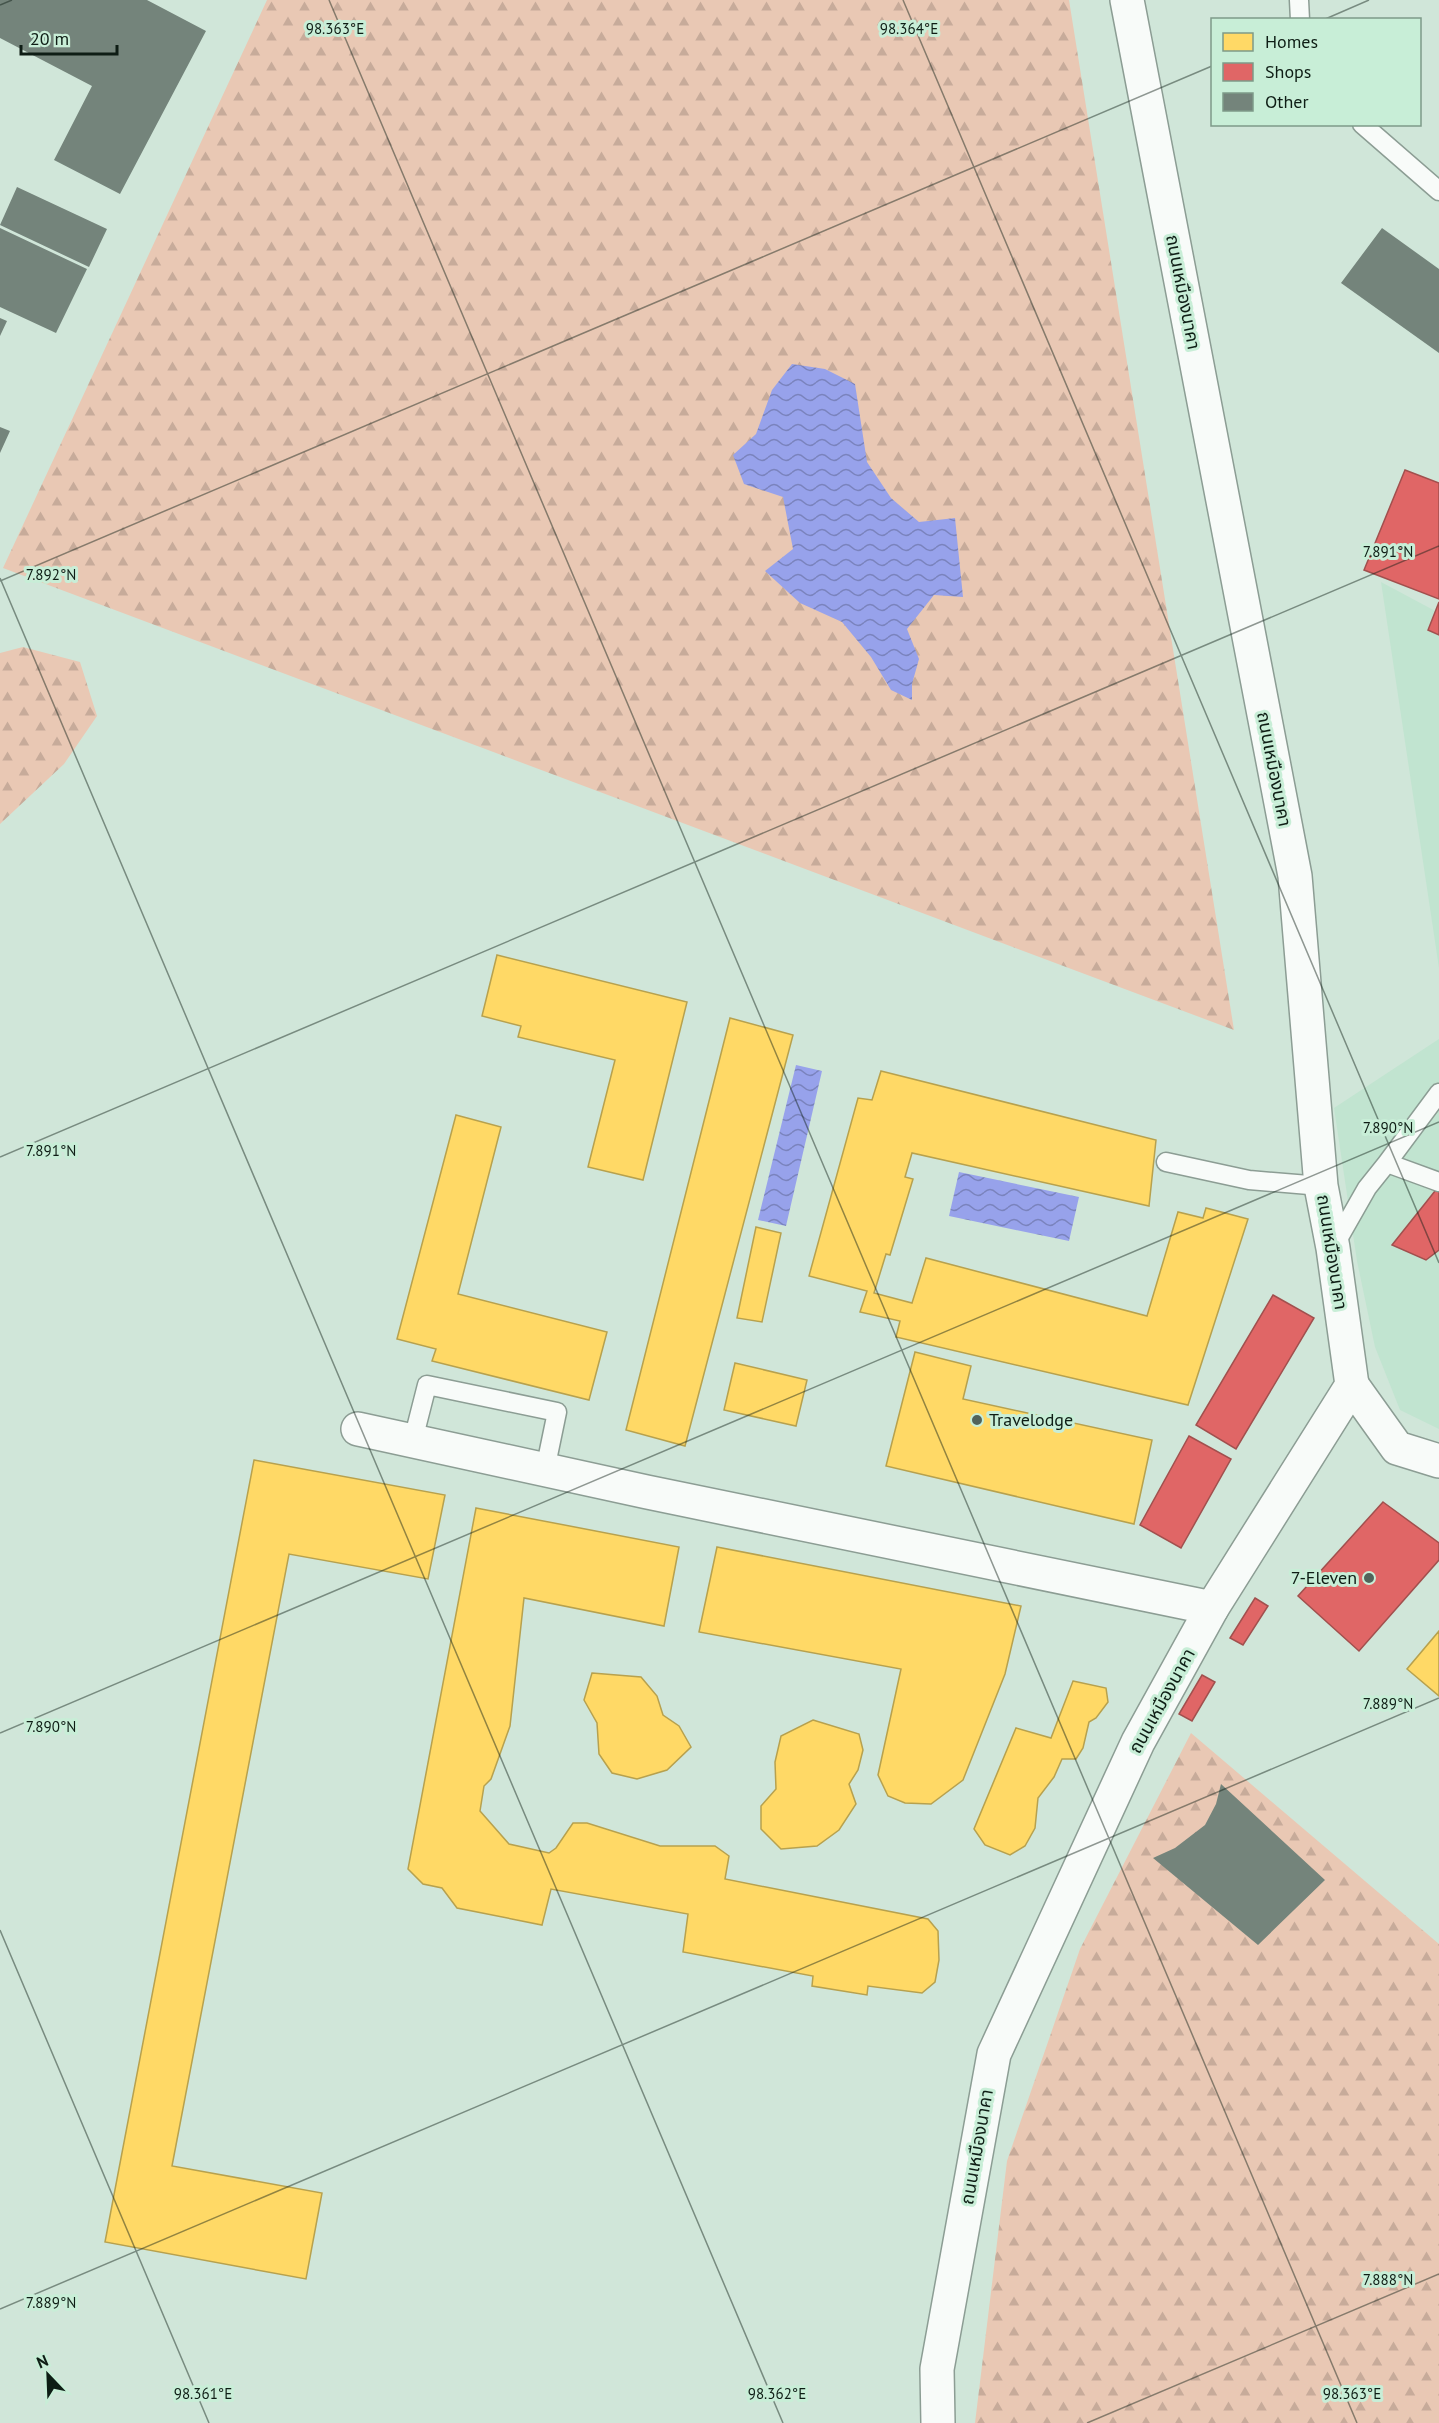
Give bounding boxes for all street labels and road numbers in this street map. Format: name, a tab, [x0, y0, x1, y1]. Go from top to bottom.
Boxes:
street label: ถนนเหมืองนาคา	[1161, 233, 1206, 351]
street label: ถนนเหมืองนาคา	[1252, 710, 1297, 828]
street label: ถนนเหมืองนาคา	[1312, 1193, 1353, 1311]
street label: ถนนเหมืองนาคา	[1123, 1644, 1200, 1757]
street label: ถนนเหมืองนาคา	[955, 2088, 998, 2206]

